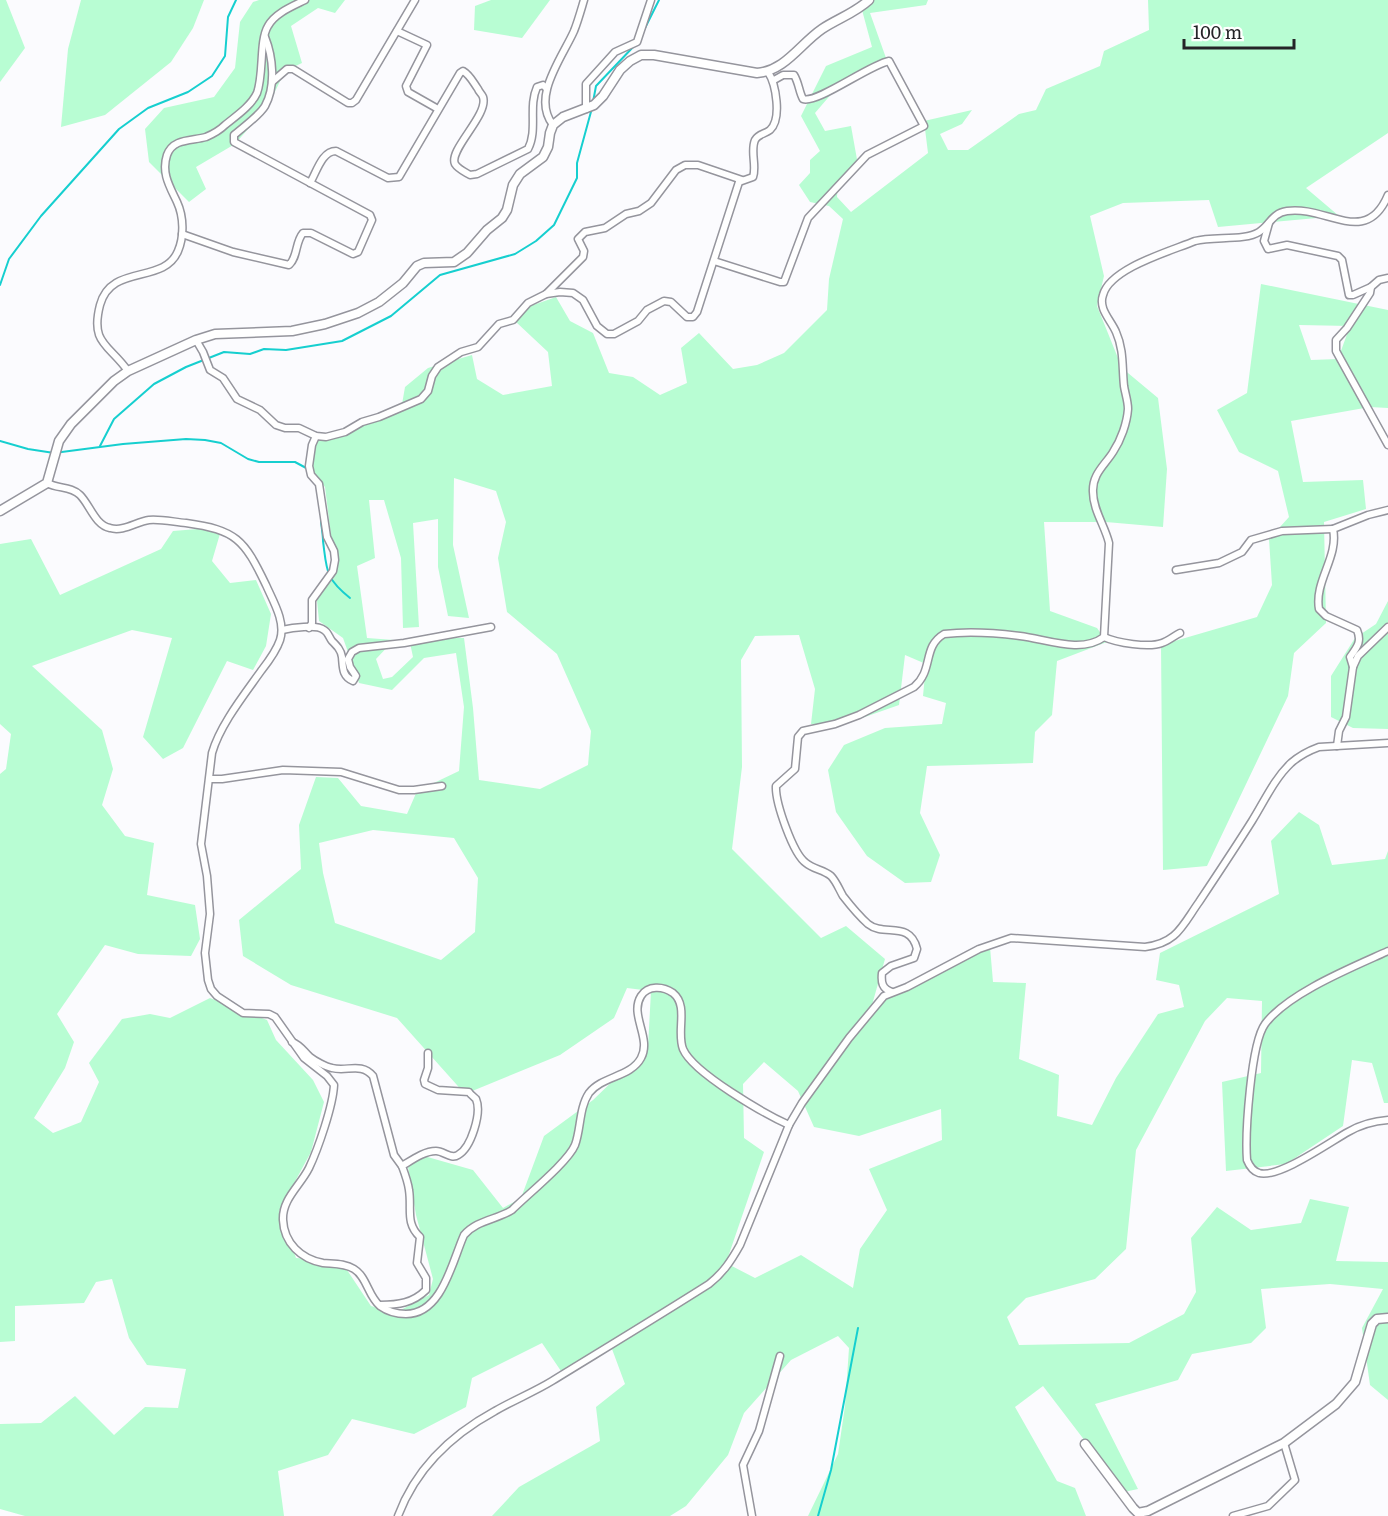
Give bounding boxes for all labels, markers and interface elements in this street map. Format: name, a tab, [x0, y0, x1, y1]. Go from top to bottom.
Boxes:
scale bar	[1184, 12, 1294, 50]
text: 100 m	[1193, 18, 1242, 45]

